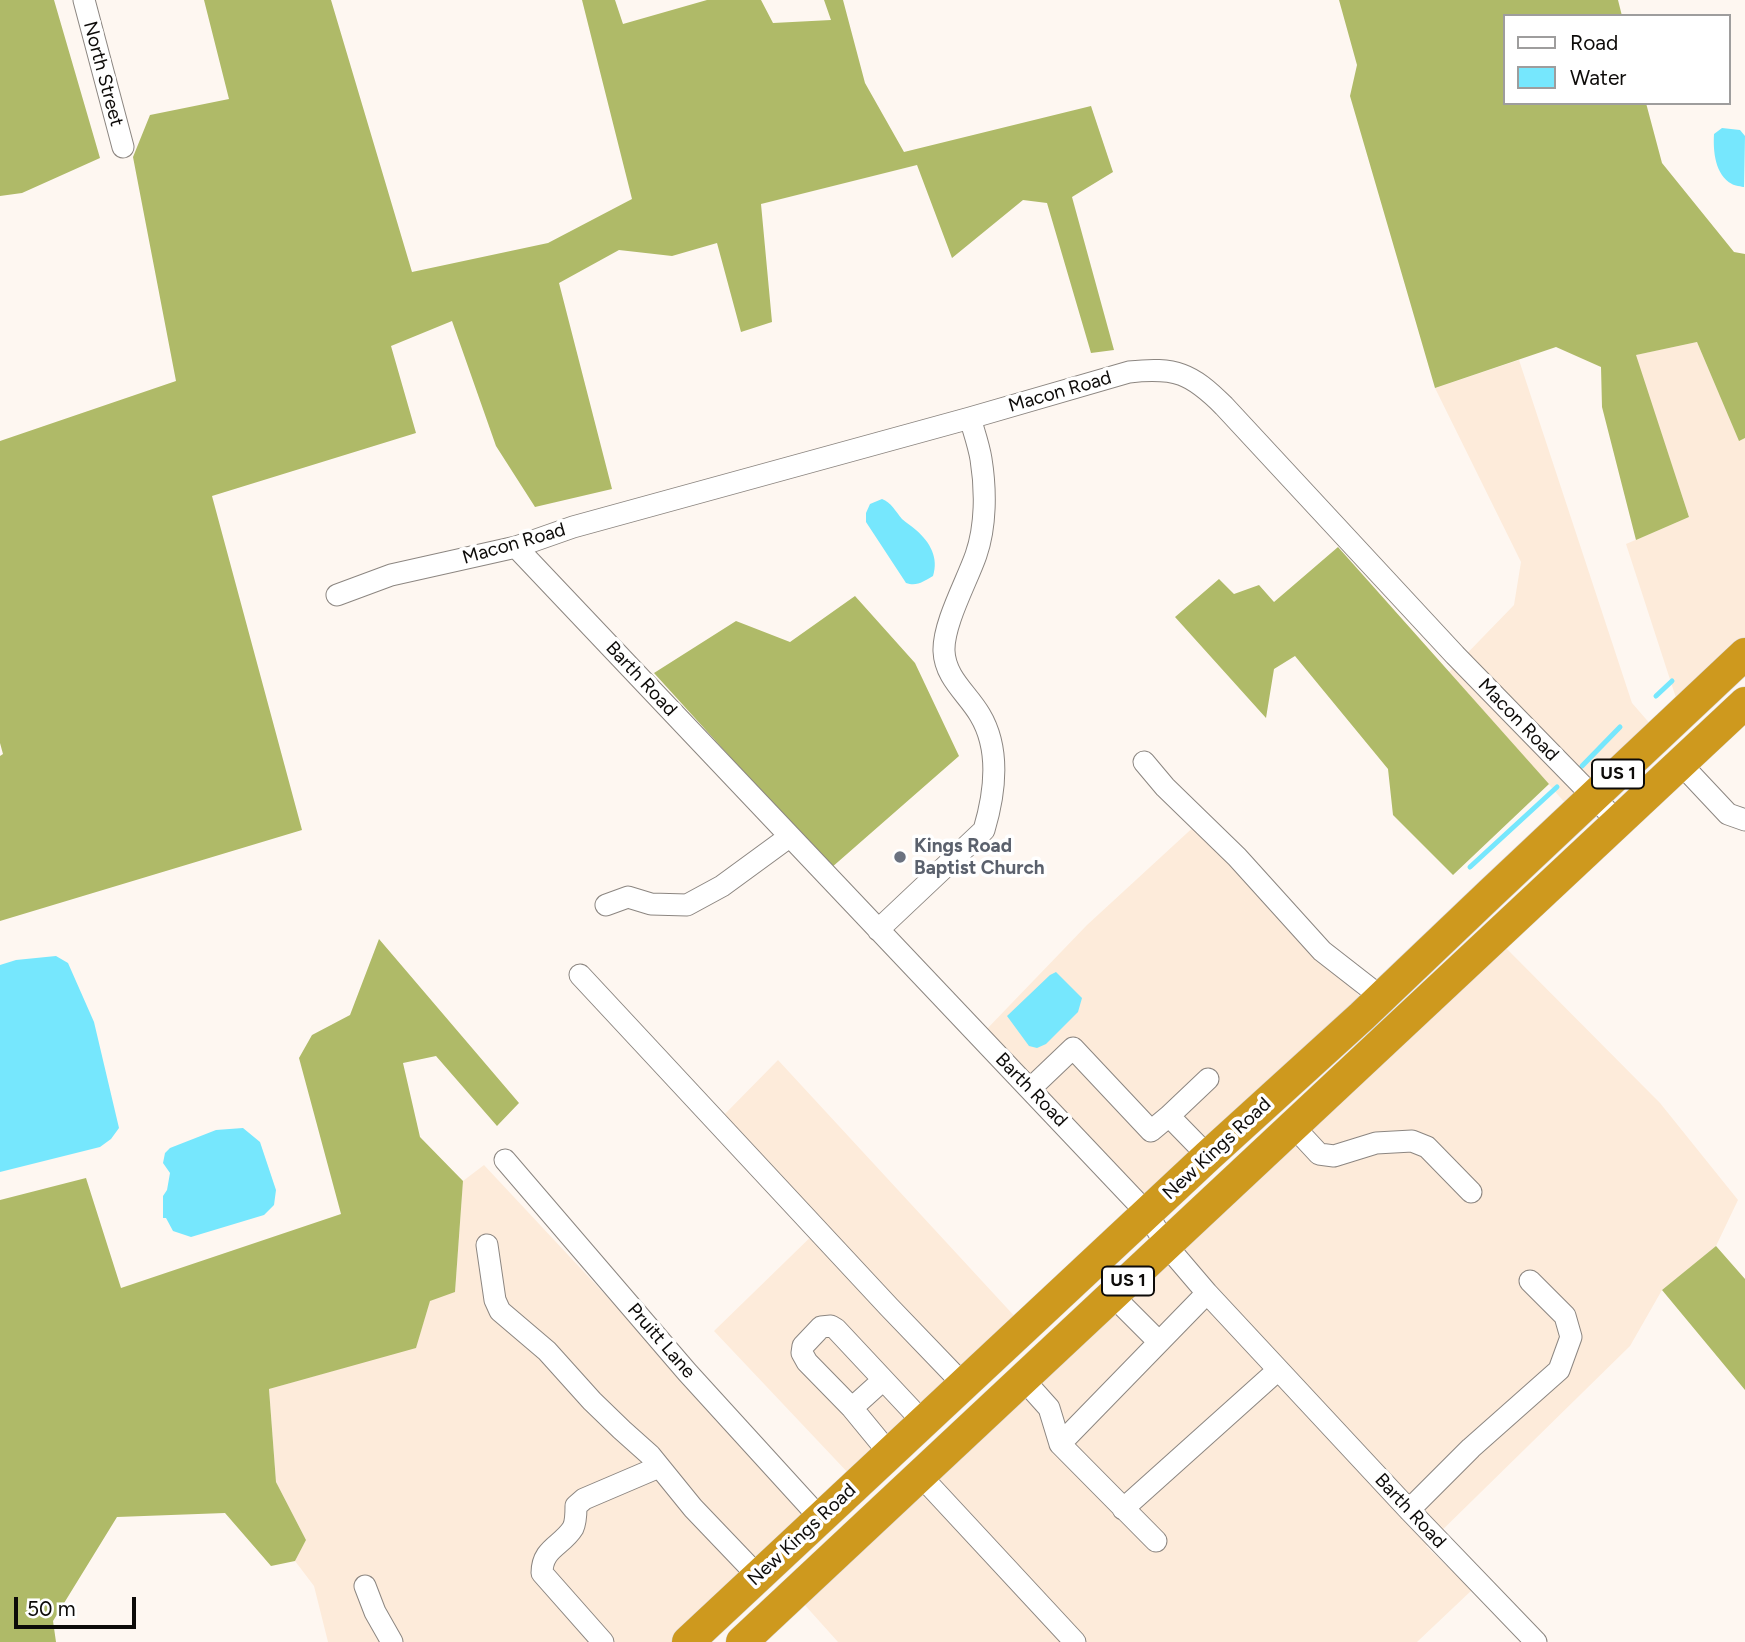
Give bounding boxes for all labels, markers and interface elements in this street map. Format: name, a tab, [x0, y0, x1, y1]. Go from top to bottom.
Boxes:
legend	[1504, 14, 1731, 105]
street label: North Street	[78, 19, 128, 129]
text: Road	[1570, 30, 1618, 55]
text: Water	[1570, 65, 1626, 90]
street label: Macon Road	[1006, 366, 1114, 418]
street label: Macon Road	[460, 518, 568, 570]
street label: Barth Road	[601, 637, 681, 721]
street label: Macon Road	[1473, 674, 1563, 766]
road number: US 1	[1592, 760, 1644, 788]
place label: Kings Road Baptist Church	[914, 835, 1045, 879]
marker: Kings Road Baptist Church	[892, 849, 908, 865]
street label: Barth Road	[990, 1048, 1072, 1132]
street label: New Kings Road	[1158, 1093, 1276, 1205]
road number: US 1	[1102, 1266, 1154, 1296]
street label: Pruitt Lane	[622, 1299, 700, 1383]
street label: Barth Road	[1370, 1469, 1450, 1553]
street label: New Kings Road	[743, 1479, 861, 1591]
scale bar	[18, 1582, 140, 1626]
text: 50 m	[27, 1596, 76, 1621]

